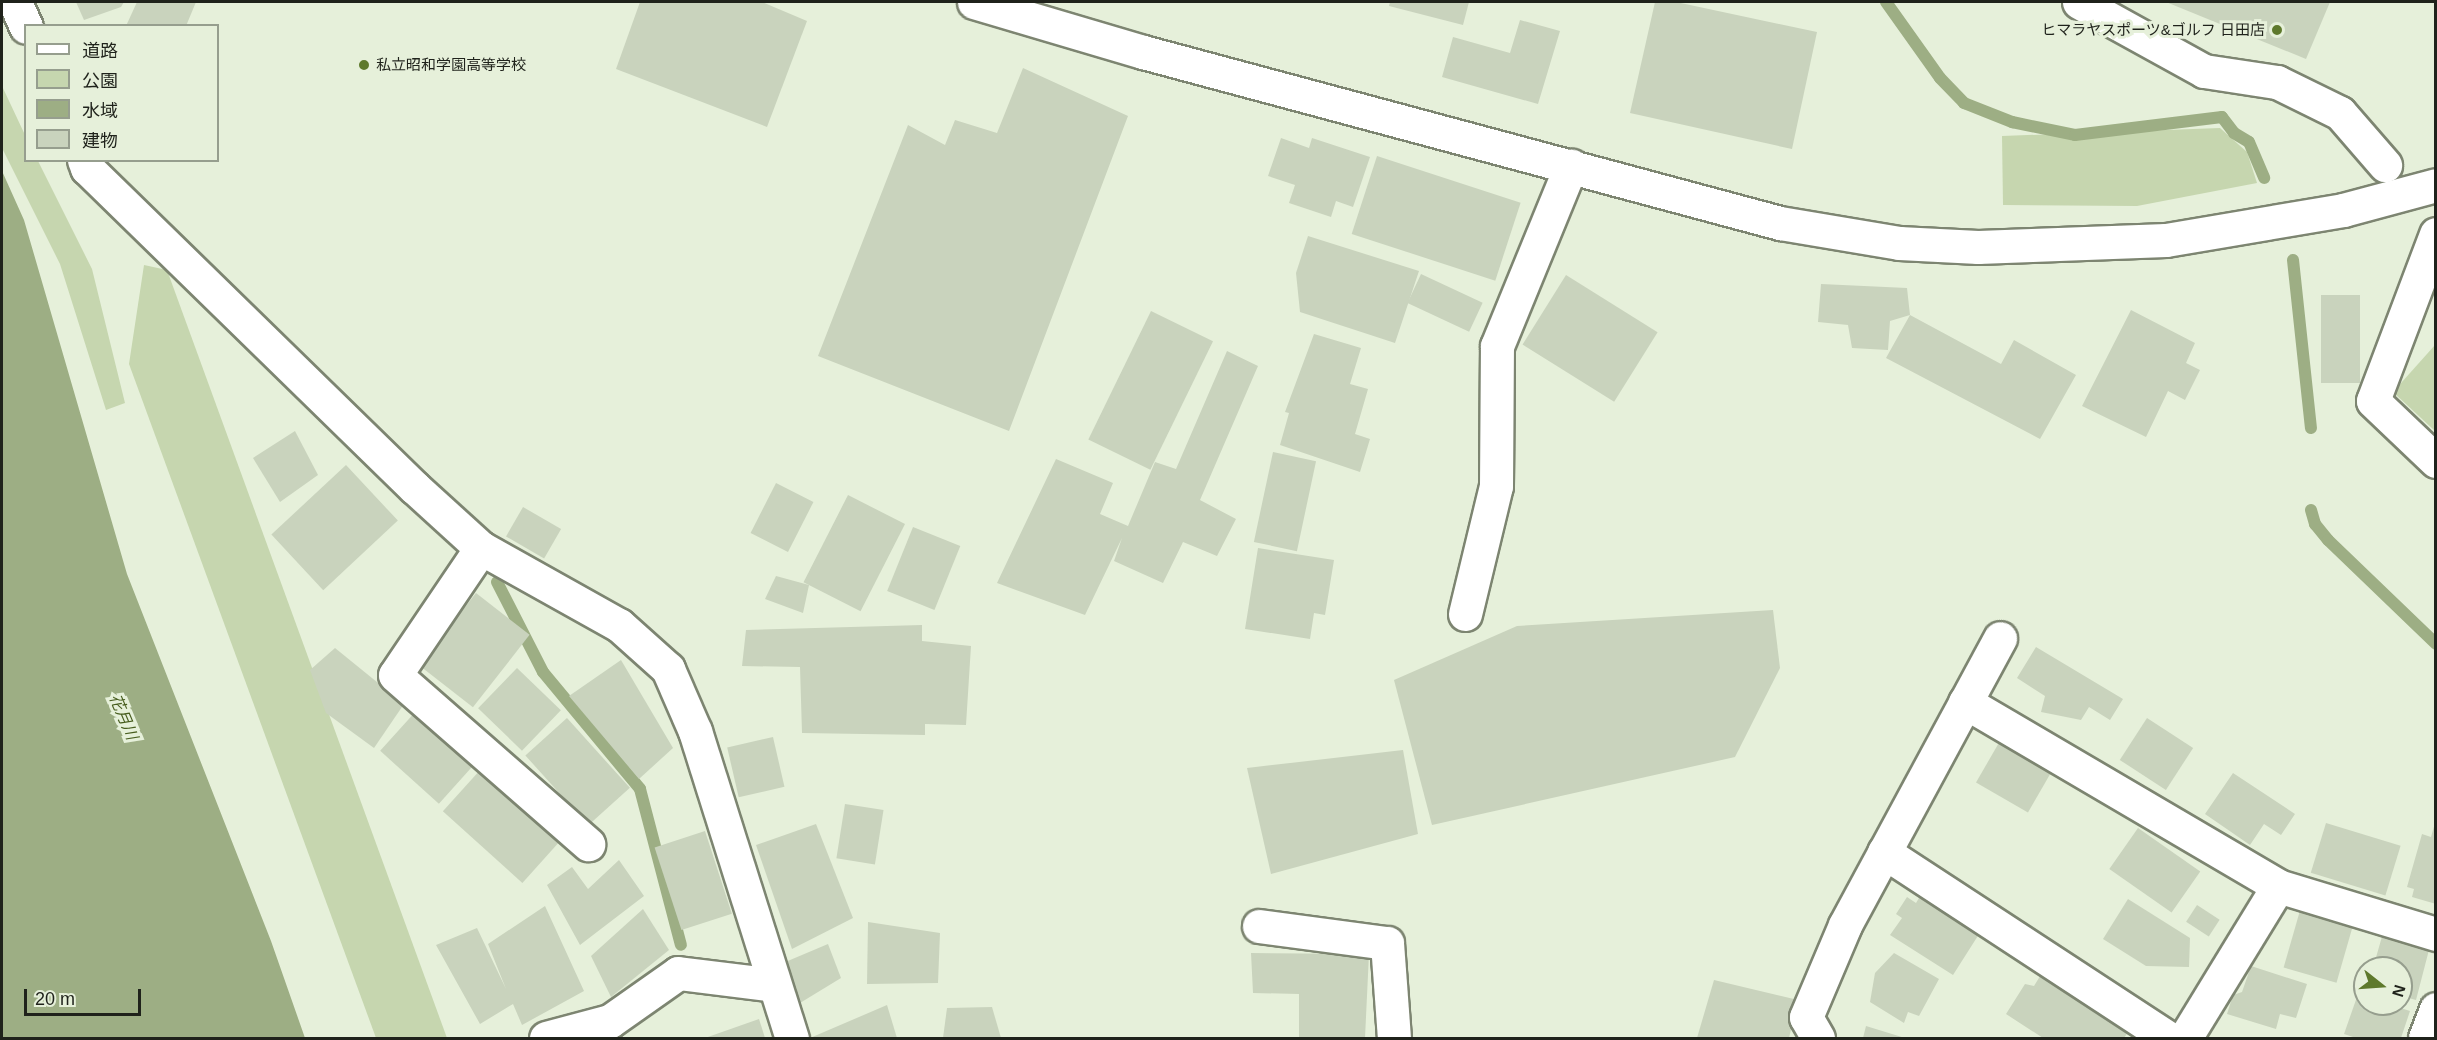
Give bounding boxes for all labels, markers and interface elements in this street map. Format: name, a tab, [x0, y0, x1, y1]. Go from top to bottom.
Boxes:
place label: ヒマラヤスポーツ&ゴルフ 日田店	[2041, 21, 2265, 39]
marker: ヒマラヤスポーツ&ゴルフ 日田店	[2270, 23, 2284, 37]
legend	[24, 24, 219, 162]
text: 道路	[82, 41, 118, 61]
place label: 私立昭和学園高等学校	[376, 56, 526, 74]
marker: 私立昭和学園高等学校	[357, 58, 371, 72]
text: 公園	[82, 71, 118, 91]
text: 水域	[82, 101, 118, 121]
text: 建物	[82, 131, 118, 151]
water label: 花月川	[105, 691, 141, 743]
north arrow	[2353, 956, 2413, 1016]
scale bar	[27, 977, 144, 1015]
text: N	[2389, 983, 2409, 999]
text: 20 m	[35, 989, 75, 1009]

